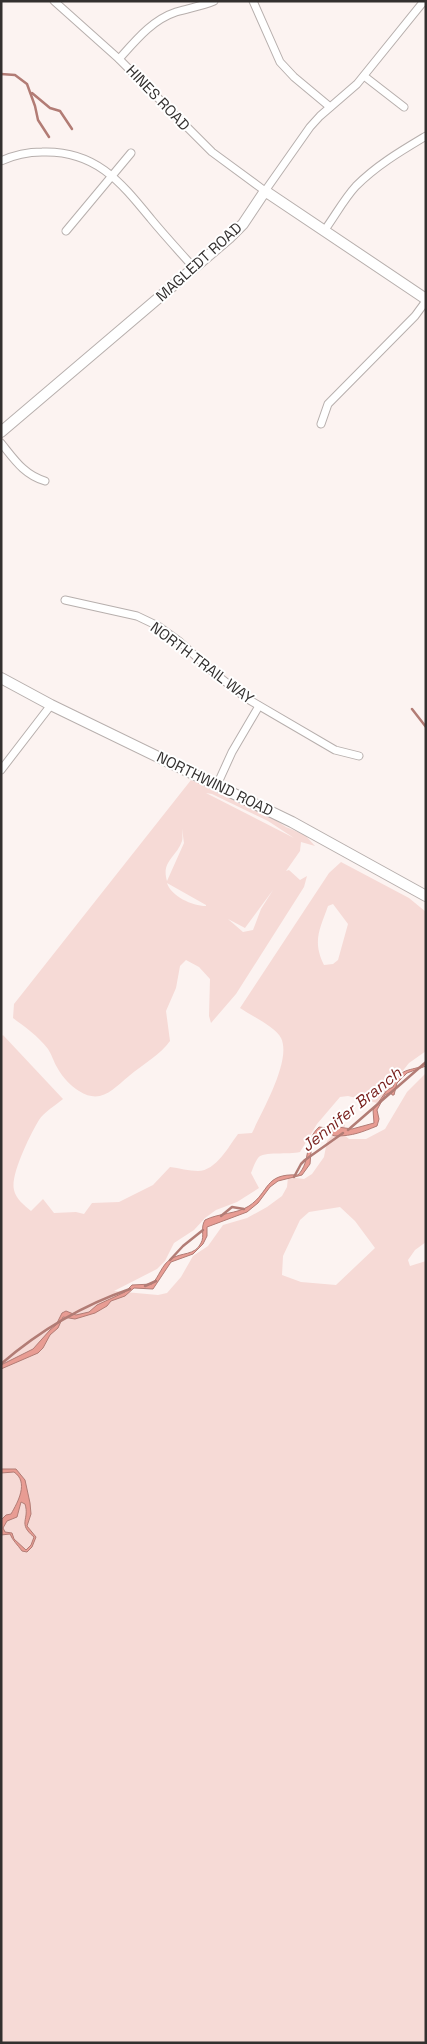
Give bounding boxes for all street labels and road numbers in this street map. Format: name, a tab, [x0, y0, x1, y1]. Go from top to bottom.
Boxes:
street label: HINES ROAD	[122, 61, 194, 134]
street label: MAGLEDT ROAD	[152, 218, 246, 305]
street label: NORTH TRAIL WAY	[147, 618, 258, 708]
street label: NORTHWIND ROAD	[154, 747, 277, 820]

